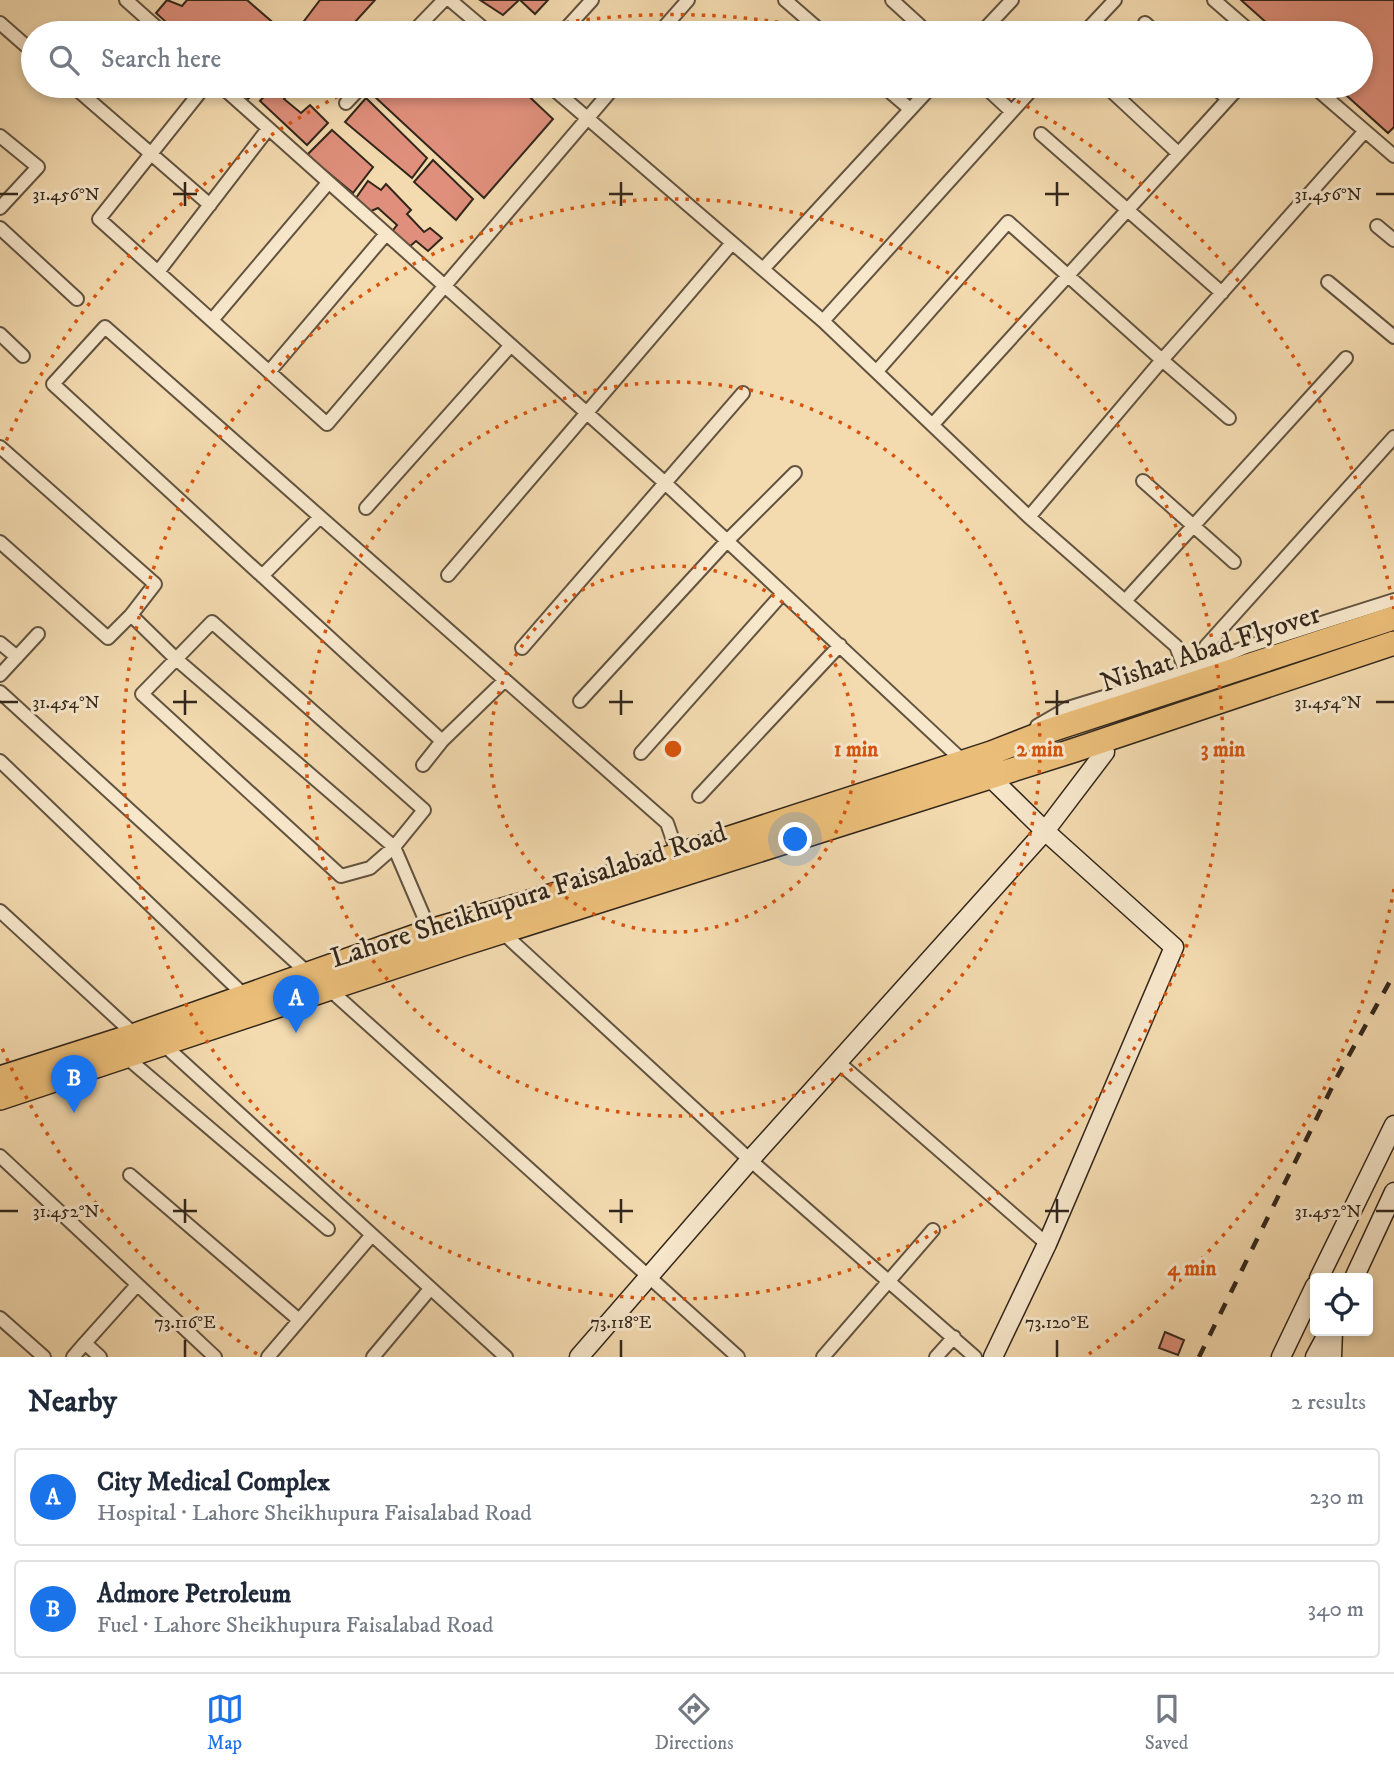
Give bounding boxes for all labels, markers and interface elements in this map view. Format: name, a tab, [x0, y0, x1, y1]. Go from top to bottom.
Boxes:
search box	[21, 21, 1373, 98]
icon: search	[45, 41, 83, 79]
text: Search here	[101, 43, 221, 76]
text: 31.456°N	[33, 184, 100, 206]
text: 31.456°N	[1295, 184, 1362, 206]
street label: Nishat Abad Flyover	[1096, 596, 1326, 701]
text: 31.454°N	[33, 692, 100, 714]
text: 31.454°N	[1295, 692, 1362, 714]
centre of rings	[661, 737, 685, 761]
text: 1 min	[834, 737, 879, 763]
text: 2 min	[1017, 737, 1065, 763]
text: 3 min	[1201, 737, 1246, 763]
street label: Lahore Sheikhupura Faisalabad Road	[326, 815, 731, 976]
your location	[778, 822, 812, 856]
pin: A	[273, 975, 319, 1033]
pin: B	[51, 1055, 97, 1113]
text: 31.452°N	[33, 1201, 99, 1223]
text: 31.452°N	[1295, 1201, 1361, 1223]
text: 4 min	[1168, 1256, 1217, 1282]
map controls	[1310, 1273, 1373, 1336]
button: locate	[1310, 1273, 1373, 1336]
text: 73.116°E	[154, 1312, 216, 1334]
text: 73.118°E	[590, 1312, 652, 1334]
text: 73.120°E	[1025, 1312, 1089, 1334]
text: Nearby	[28, 1384, 117, 1421]
text: 2 results	[1291, 1388, 1366, 1417]
text: City Medical Complex	[97, 1466, 330, 1499]
text: A	[46, 1483, 60, 1512]
text: 230 m	[1310, 1483, 1364, 1512]
text: Hospital · Lahore Sheikhupura Faisalabad Road	[97, 1499, 532, 1528]
text: Admore Petroleum	[97, 1578, 291, 1611]
text: B	[46, 1595, 60, 1624]
text: 340 m	[1308, 1595, 1364, 1624]
text: Fuel · Lahore Sheikhupura Faisalabad Road	[97, 1611, 494, 1640]
tab: Map	[206, 1690, 244, 1755]
tab: Directions	[655, 1690, 734, 1755]
tab: Saved	[1145, 1690, 1188, 1755]

